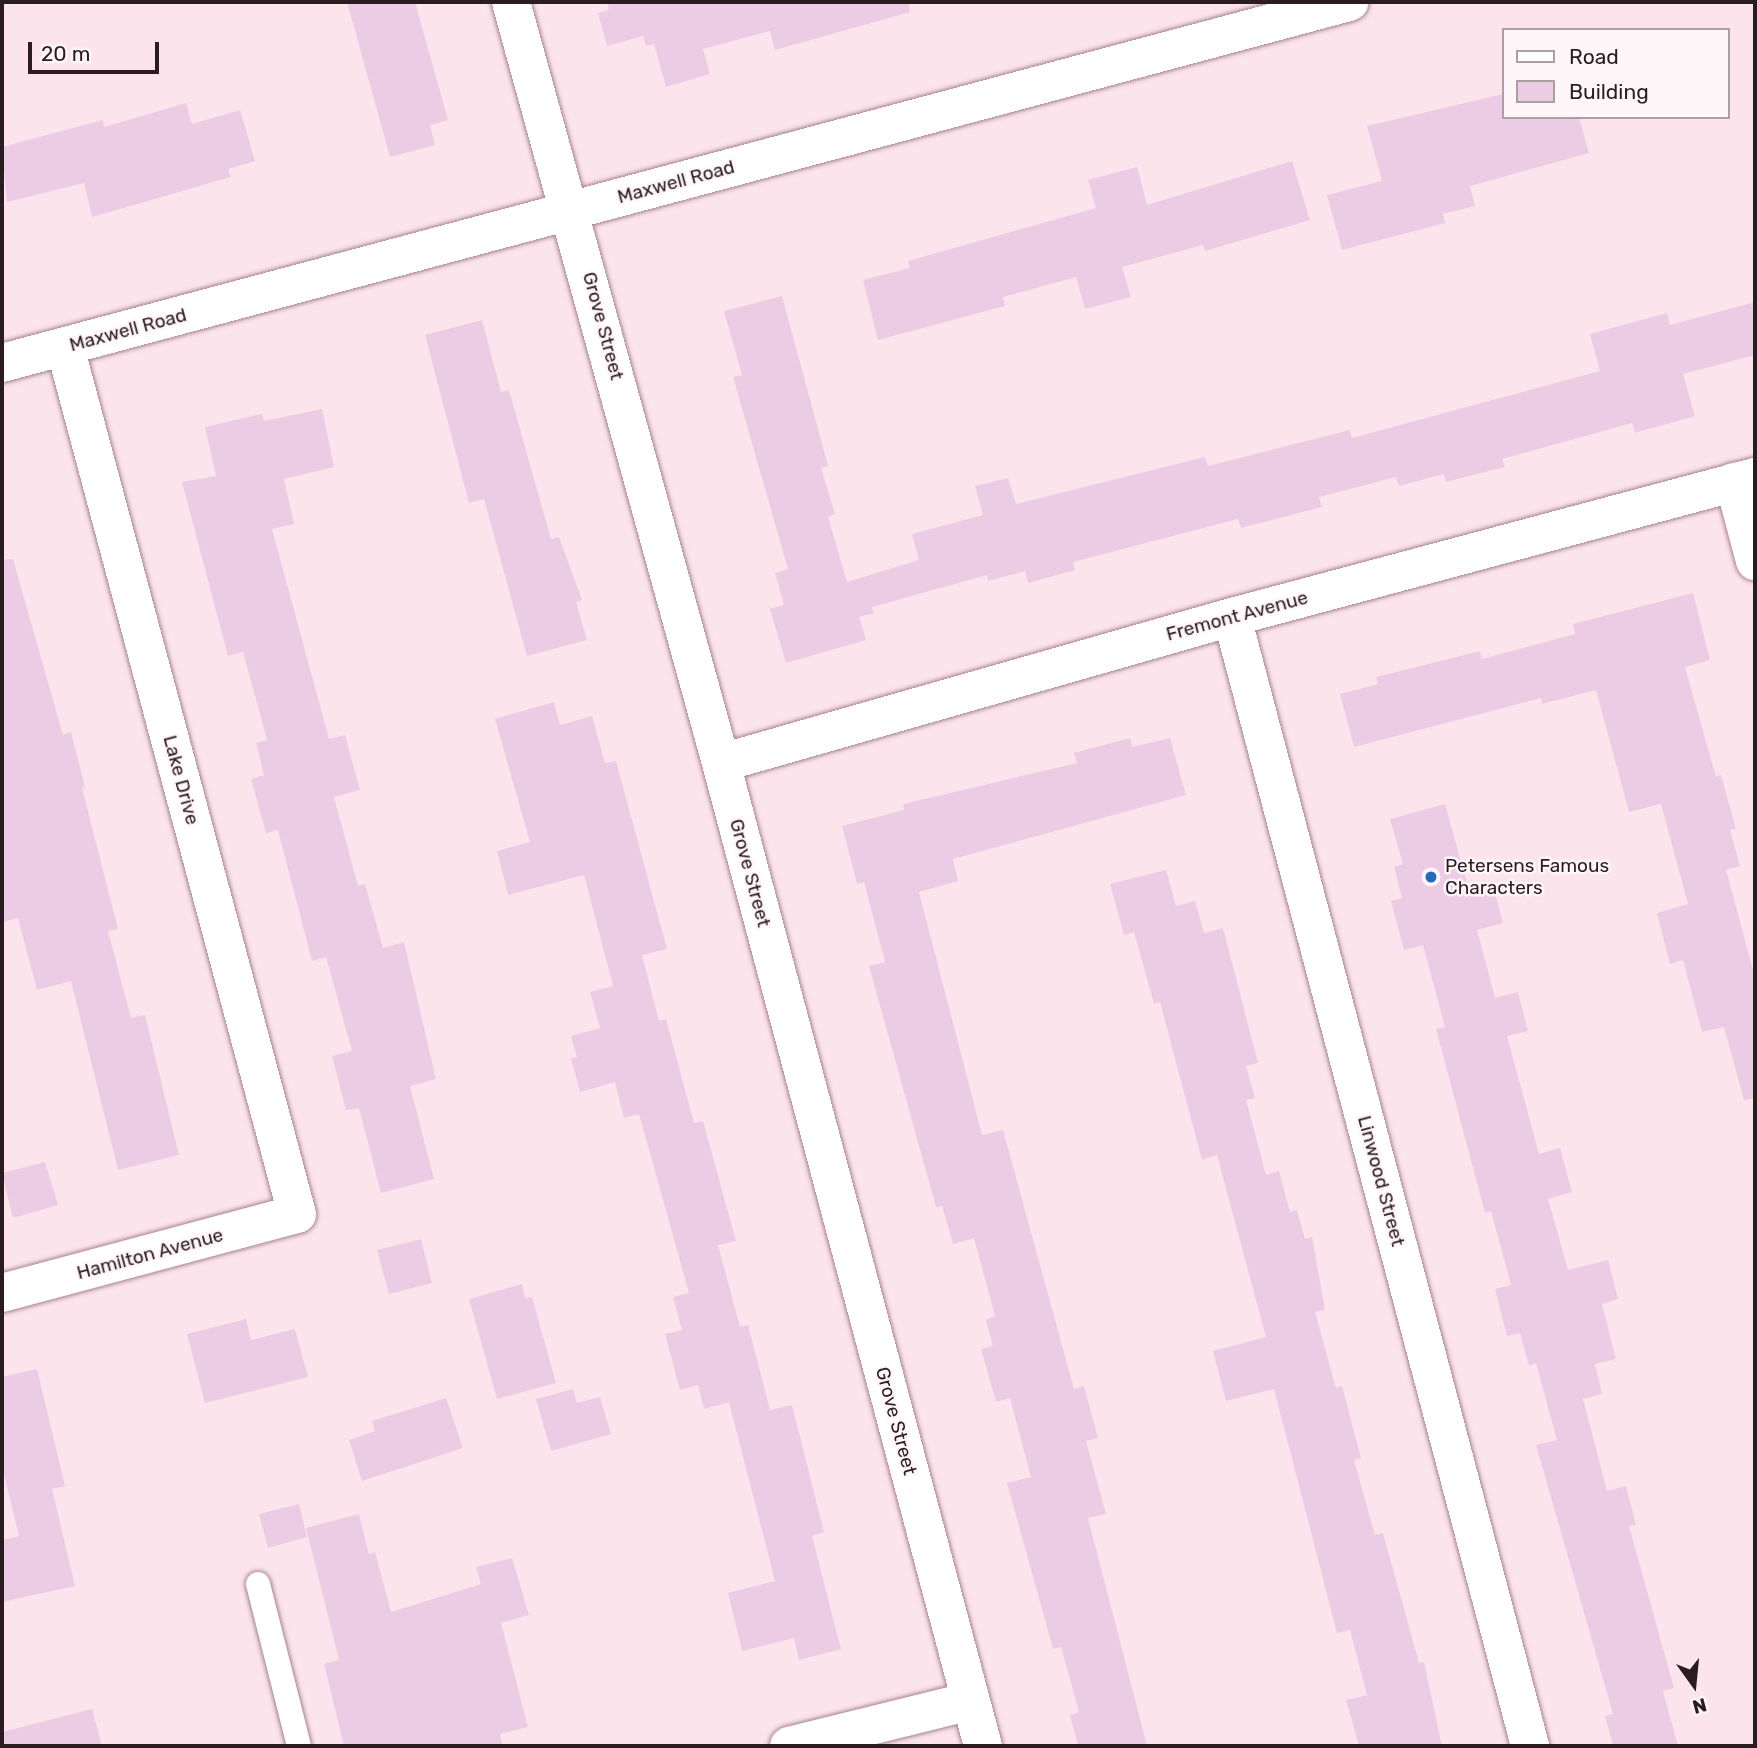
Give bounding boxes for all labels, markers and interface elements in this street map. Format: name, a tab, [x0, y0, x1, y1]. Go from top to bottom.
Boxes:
scale bar	[32, 28, 163, 72]
legend	[1502, 28, 1729, 119]
text: 20 m	[41, 41, 90, 66]
text: Road	[1569, 44, 1619, 69]
text: Building	[1569, 79, 1649, 104]
street label: Maxwell Road	[615, 155, 737, 209]
street label: Grove Street	[578, 269, 628, 383]
street label: Maxwell Road	[67, 303, 189, 357]
street label: Fremont Avenue	[1163, 586, 1311, 646]
street label: Lake Drive	[158, 733, 204, 827]
street label: Grove Street	[725, 816, 775, 930]
place label: Petersens Famous Characters	[1445, 855, 1609, 899]
marker: Petersens Famous Characters	[1423, 869, 1439, 885]
street label: Linwood Street	[1353, 1113, 1409, 1249]
street label: Hamilton Avenue	[74, 1223, 226, 1285]
street label: Grove Street	[871, 1364, 921, 1478]
north arrow	[1659, 1650, 1729, 1720]
text: N	[1690, 1693, 1709, 1719]

